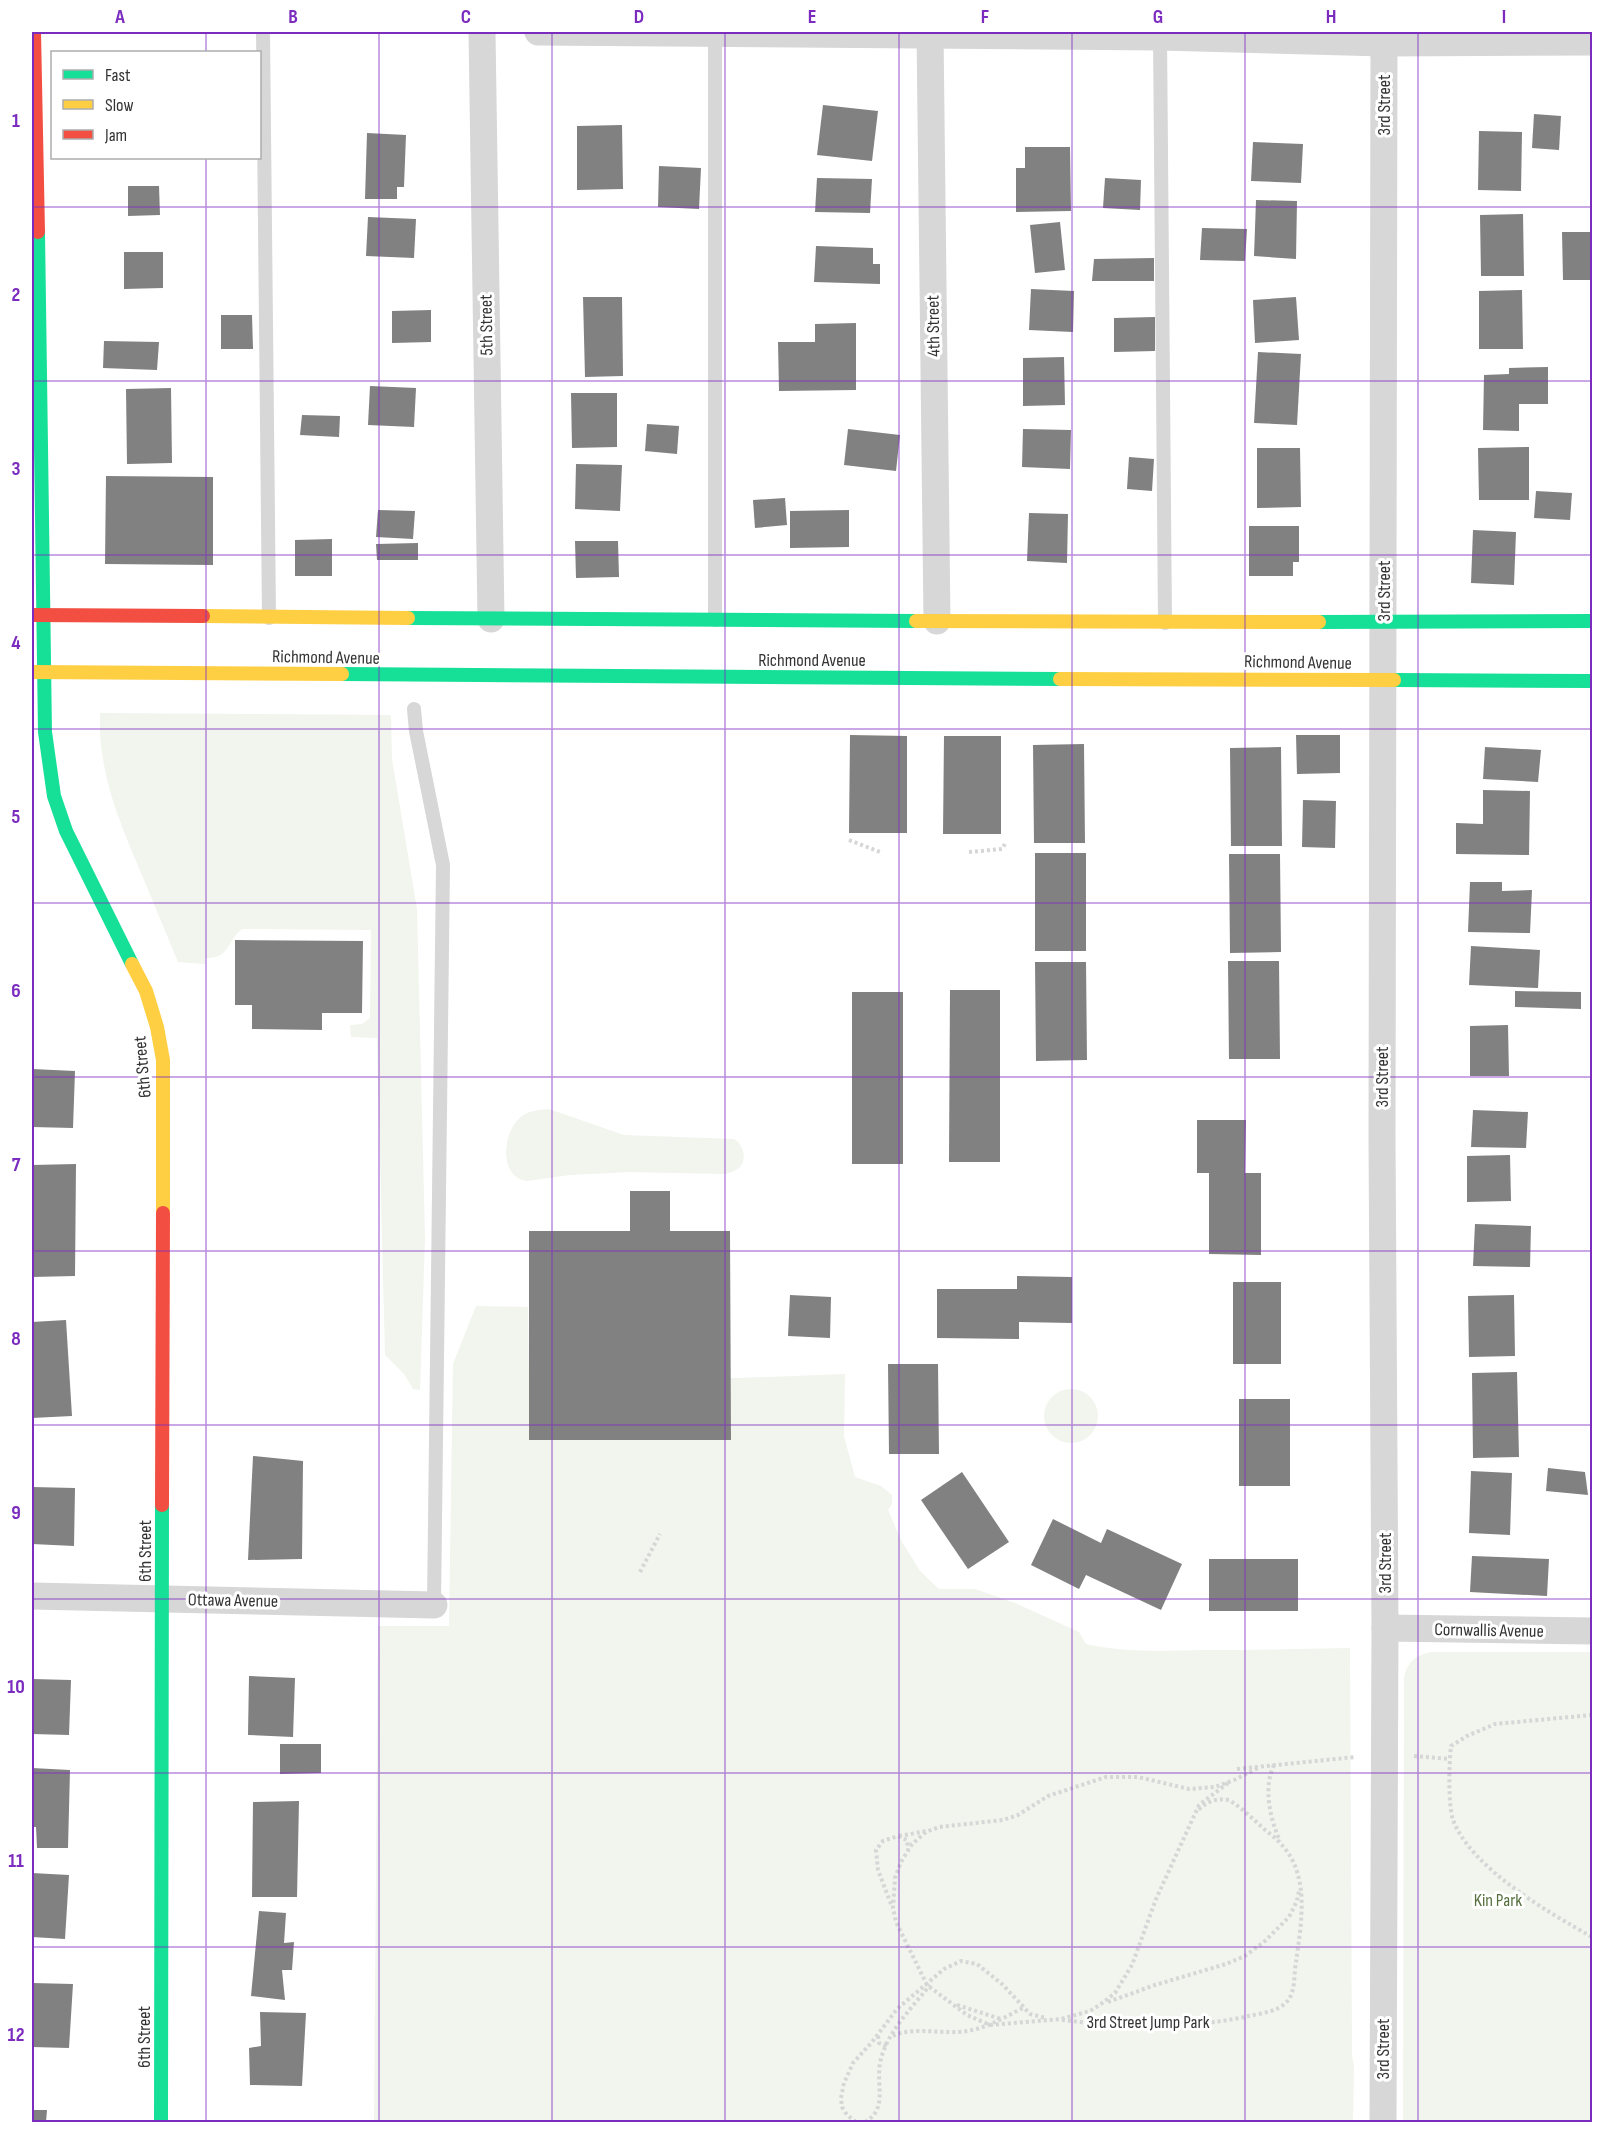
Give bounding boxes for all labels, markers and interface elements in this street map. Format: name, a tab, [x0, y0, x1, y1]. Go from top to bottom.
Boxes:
text: A	[114, 5, 125, 29]
text: B	[288, 5, 298, 29]
text: C	[461, 5, 471, 29]
text: D	[634, 5, 644, 29]
text: E	[808, 5, 816, 29]
text: F	[981, 5, 989, 29]
text: G	[1153, 5, 1163, 29]
text: H	[1326, 5, 1336, 29]
text: I	[1502, 5, 1506, 29]
legend	[51, 51, 261, 159]
text: Fast	[105, 65, 131, 86]
street label: 3rd Street	[1374, 74, 1395, 135]
text: Slow	[105, 95, 134, 116]
text: 1	[12, 109, 20, 133]
text: Jam	[104, 125, 127, 146]
text: 2	[12, 283, 20, 307]
street label: 5th Street	[475, 294, 498, 356]
street label: 4th Street	[922, 295, 945, 357]
text: 3	[12, 457, 21, 481]
street label: 3rd Street	[1374, 560, 1395, 621]
text: 4	[11, 631, 21, 655]
street label: Richmond Avenue	[272, 646, 380, 669]
street label: Richmond Avenue	[758, 650, 866, 671]
street label: Richmond Avenue	[1244, 651, 1352, 674]
text: 5	[12, 805, 21, 829]
text: 6	[11, 979, 21, 1003]
street label: 6th Street	[129, 1035, 156, 1099]
street label: 3rd Street	[1372, 1046, 1393, 1107]
text: 7	[12, 1153, 21, 1177]
text: 8	[11, 1327, 21, 1351]
text: 9	[11, 1501, 21, 1525]
street label: 6th Street	[135, 1520, 156, 1582]
street label: 3rd Street	[1375, 1532, 1396, 1593]
street label: Ottawa Avenue	[188, 1589, 278, 1612]
street label: Cornwallis Avenue	[1434, 1619, 1544, 1642]
text: 10	[7, 1675, 25, 1699]
text: 11	[8, 1849, 24, 1873]
park label: Kin Park	[1474, 1890, 1522, 1911]
street label: 6th Street	[134, 2006, 155, 2068]
street label: 3rd Street Jump Park	[1086, 2012, 1210, 2033]
street label: 3rd Street	[1373, 2018, 1394, 2079]
text: 12	[8, 2023, 24, 2047]

